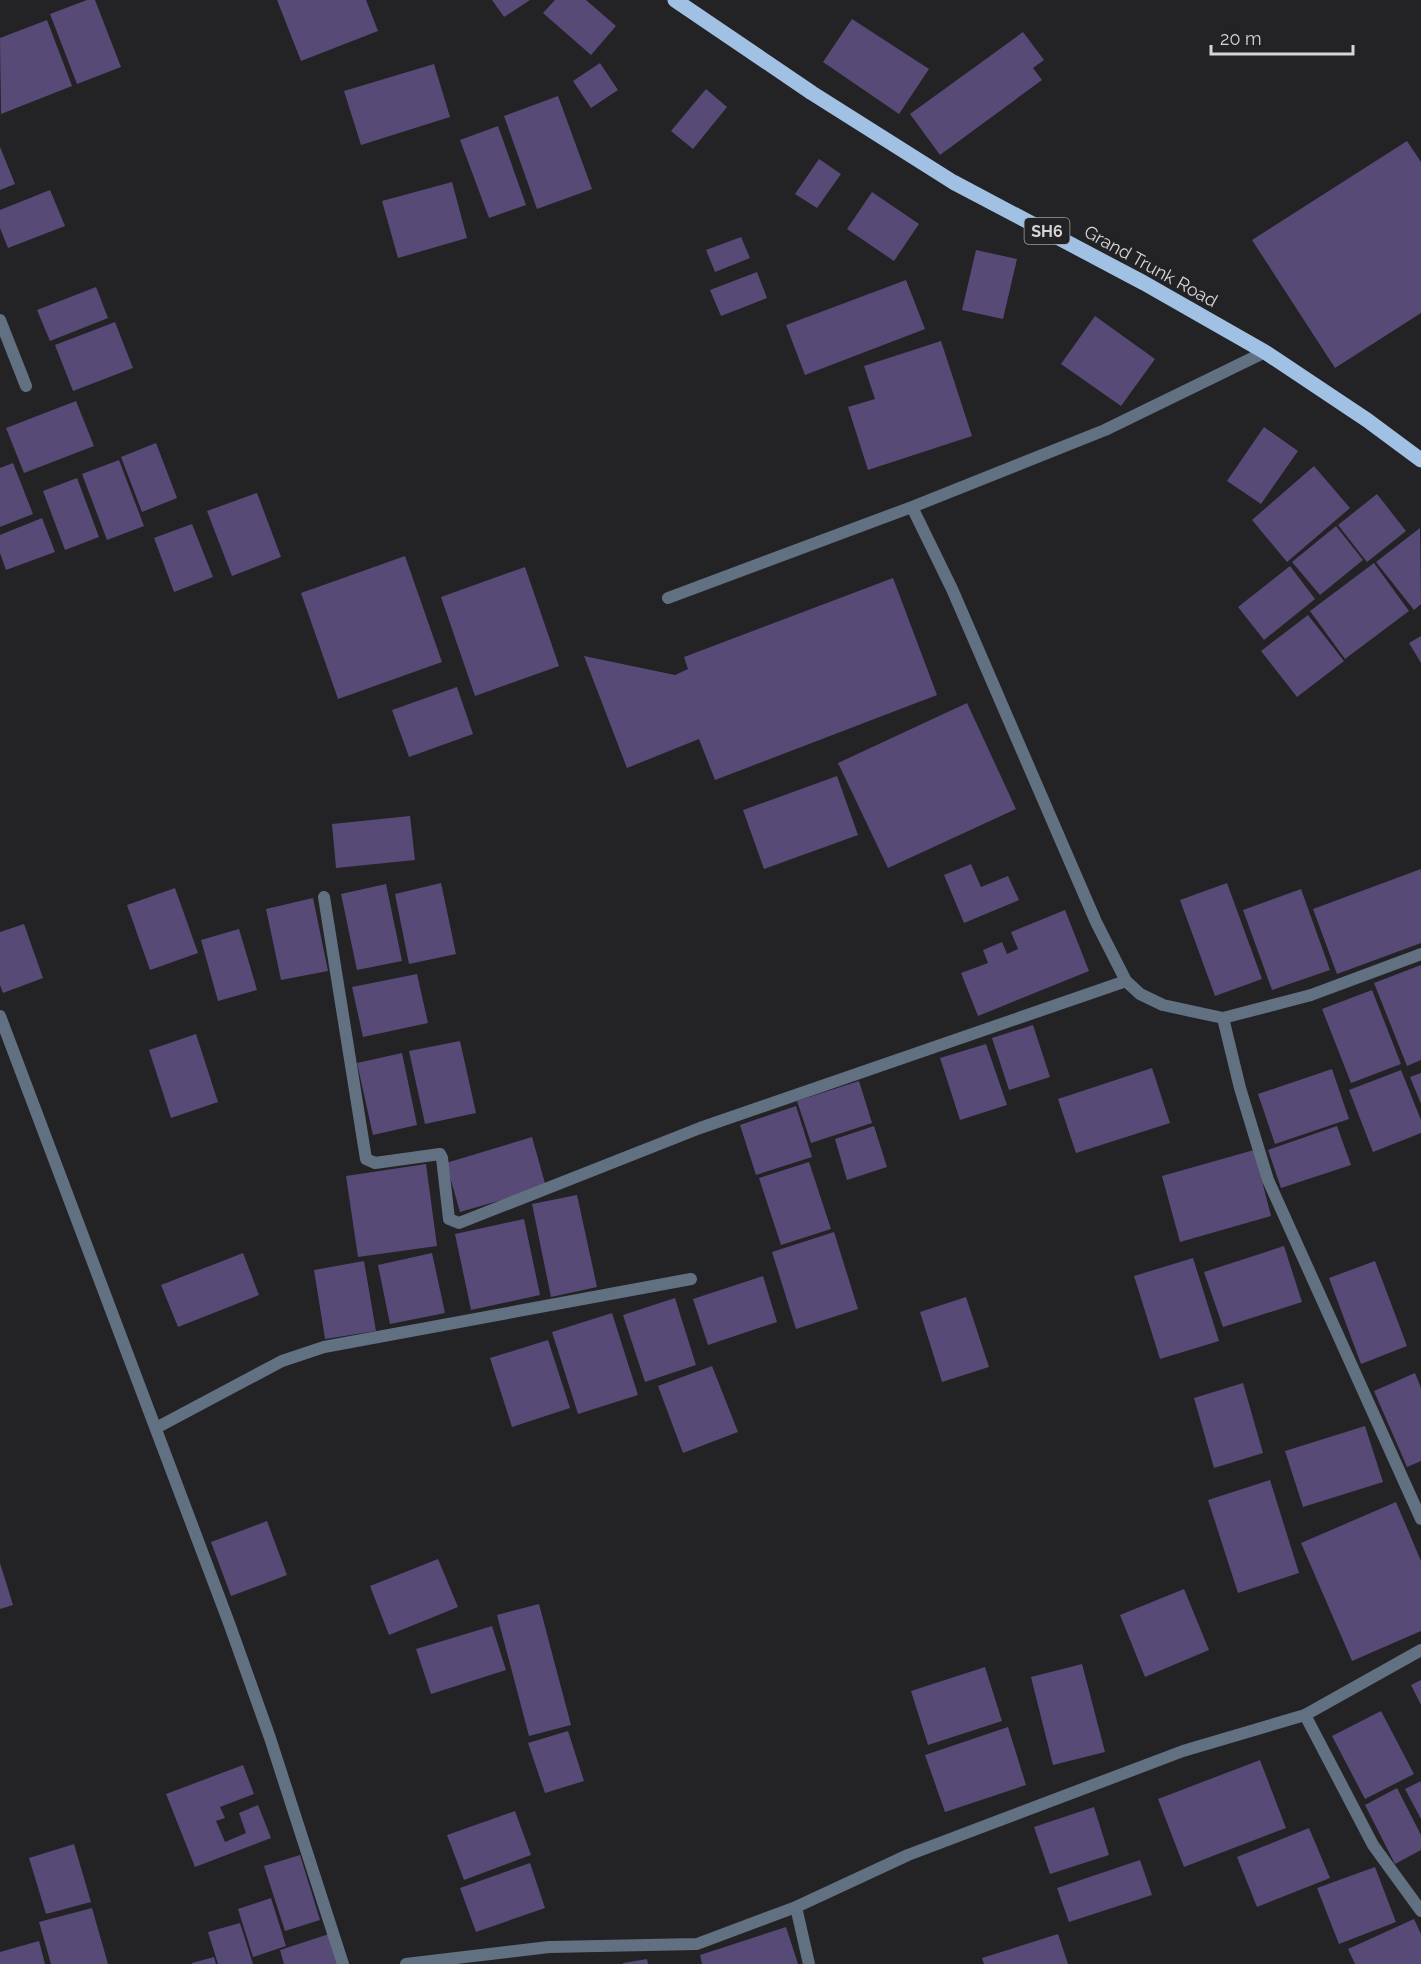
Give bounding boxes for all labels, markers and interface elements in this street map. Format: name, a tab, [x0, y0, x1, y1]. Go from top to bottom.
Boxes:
scale bar	[1211, 18, 1354, 56]
text: 20 m	[1220, 28, 1262, 49]
road number: SH6	[1024, 218, 1070, 244]
street label: Grand Trunk Road	[1081, 221, 1221, 311]

